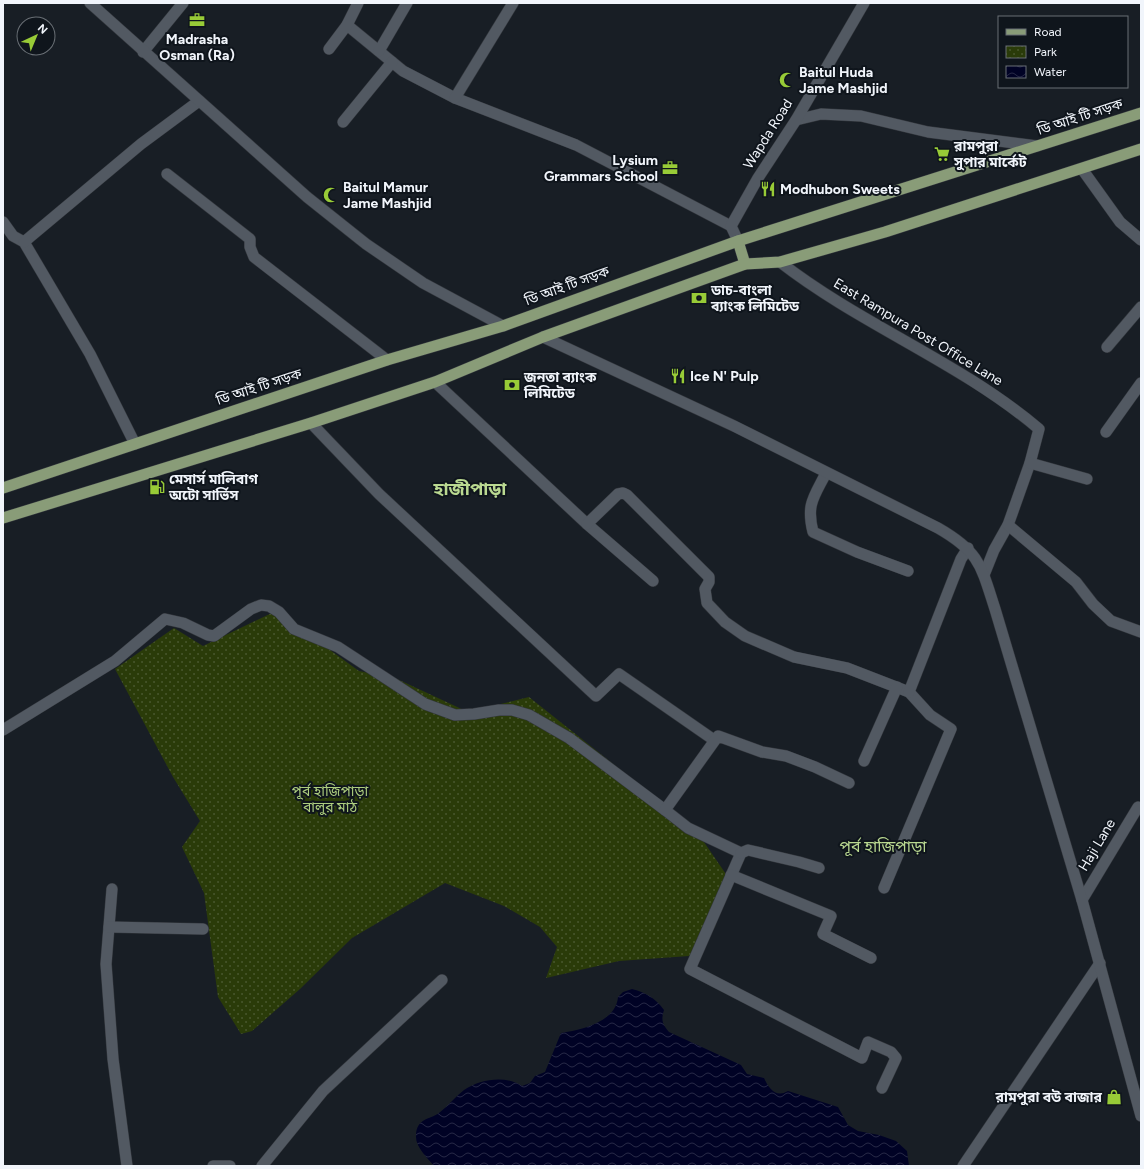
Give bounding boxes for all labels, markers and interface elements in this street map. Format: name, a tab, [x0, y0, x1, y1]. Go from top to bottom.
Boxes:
office icon: Madrasha Osman (Ra)	[188, 11, 206, 29]
north arrow	[16, 16, 56, 56]
legend	[998, 16, 1128, 88]
text: N	[35, 22, 50, 37]
text: Road	[1034, 25, 1062, 39]
place label: Madrasha Osman (Ra)	[159, 31, 235, 64]
text: Park	[1034, 45, 1057, 59]
place label: Baitul Huda Jame Mashjid	[799, 64, 888, 97]
text: Water	[1034, 65, 1066, 79]
mosque icon: Baitul Huda Jame Mashjid	[778, 71, 796, 89]
street label: ডি আই টি সড়ক	[1034, 95, 1126, 139]
street label: Wapda Road	[740, 96, 796, 172]
place label: রামপুরা সুপার মার্কেট	[953, 138, 1027, 171]
supermarket icon: রামপুরা সুপার মার্কেট	[933, 145, 951, 163]
place label: Lysium Grammars School	[544, 152, 658, 185]
office icon: Lysium Grammars School	[661, 159, 679, 177]
place label: Baitul Mamur Jame Mashjid	[343, 179, 432, 212]
restaurant icon: Modhubon Sweets	[759, 180, 777, 198]
place label: Modhubon Sweets	[780, 181, 900, 198]
mosque icon: Baitul Mamur Jame Mashjid	[322, 186, 340, 204]
street label: ডি আই টি সড়ক	[521, 263, 612, 310]
street label: East Rampura Post Office Lane	[830, 275, 1006, 390]
place label: ডাচ-বাংলা ব্যাংক লিমিটেড	[710, 282, 800, 315]
bank icon: ডাচ-বাংলা ব্যাংক লিমিটেড	[690, 289, 708, 307]
street label: ডি আই টি সড়ক	[213, 365, 305, 409]
restaurant icon: Ice N' Pulp	[669, 367, 687, 385]
place label: Ice N' Pulp	[690, 368, 759, 385]
place label: জনতা ব্যাংক লিমিটেড	[523, 369, 597, 402]
bank icon: জনতা ব্যাংক লিমিটেড	[503, 376, 521, 394]
place label: মেসার্স মালিবাগ অটো সার্ভিস	[168, 469, 258, 504]
fuel station icon: মেসার্স মালিবাগ অটো সার্ভিস	[148, 478, 166, 496]
district label: হাজীপাড়া	[433, 478, 507, 500]
park label: পূর্ব হাজিপাড়া বালুর মাঠ	[292, 782, 368, 816]
street label: Haji Lane	[1075, 815, 1119, 874]
district label: পূর্ব হাজিপাড়া	[839, 837, 927, 856]
shop icon: রামপুরা বউ বাজার	[1105, 1088, 1123, 1106]
place label: রামপুরা বউ বাজার	[995, 1089, 1103, 1106]

